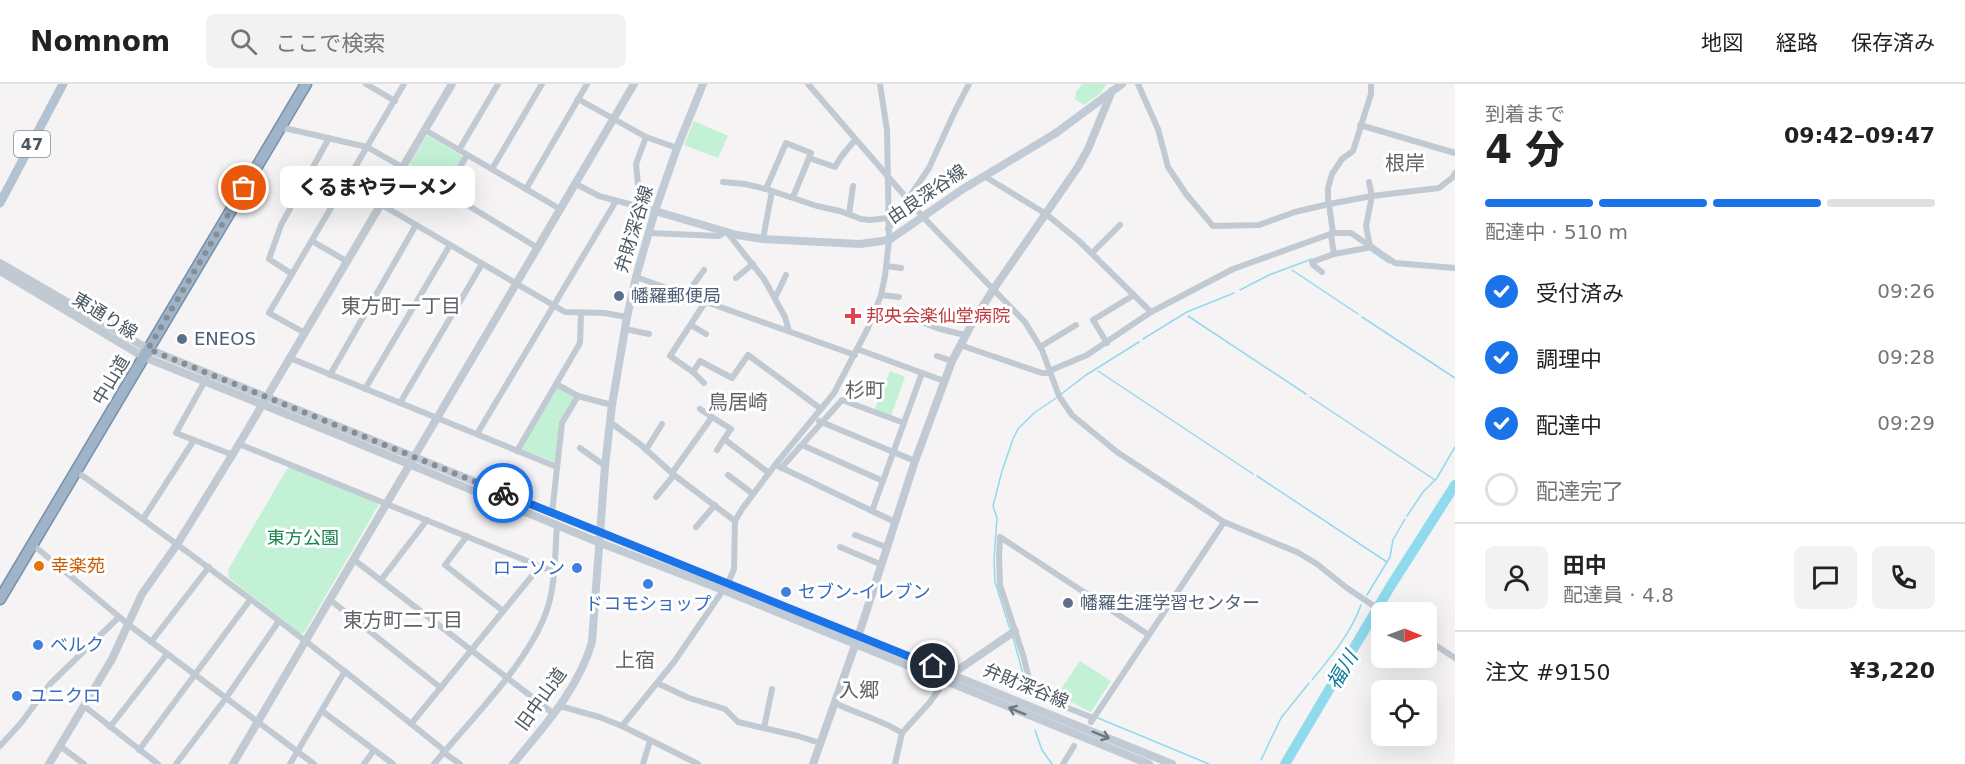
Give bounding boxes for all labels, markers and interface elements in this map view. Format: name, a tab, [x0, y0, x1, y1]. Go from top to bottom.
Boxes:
search box	[206, 14, 626, 68]
text: Nomnom	[30, 25, 170, 58]
icon: search	[227, 25, 260, 58]
text: ここで検索	[275, 31, 385, 56]
text: 地図	[1701, 31, 1743, 55]
text: 経路	[1776, 31, 1818, 55]
text: 保存済み	[1851, 31, 1935, 55]
text: 到着まで	[1485, 102, 1565, 126]
text: 09:42–09:47	[1784, 123, 1935, 148]
text: 4 分	[1485, 127, 1565, 172]
road number: 47	[14, 131, 50, 157]
district label: 根岸	[1385, 151, 1425, 175]
street label: 由良深谷線	[884, 160, 970, 227]
pin	[218, 162, 269, 213]
callout: くるまやラーメン	[280, 167, 475, 209]
icon: bag	[227, 171, 260, 204]
text: くるまやラーメン	[298, 175, 457, 199]
street label: 弁財深谷線	[610, 183, 657, 275]
text: 配達中 · 510 m	[1485, 220, 1628, 244]
icon: check	[1485, 275, 1518, 308]
text: 09:26	[1877, 279, 1935, 303]
text: 受付済み	[1536, 281, 1624, 306]
place label: 幡羅郵便局	[631, 285, 721, 306]
street label: 東通り線	[69, 288, 142, 343]
marker: 幡羅郵便局	[612, 289, 626, 303]
district label: 東方町一丁目	[341, 294, 461, 318]
place label: 邦央会楽仙堂病院	[866, 305, 1010, 326]
marker: 邦央会楽仙堂病院	[844, 307, 862, 325]
place label: ENEOS	[194, 328, 256, 349]
marker: ENEOS	[175, 332, 189, 346]
icon: check	[1485, 341, 1518, 374]
text: 09:28	[1877, 345, 1935, 369]
text: 調理中	[1536, 347, 1602, 372]
street label: 中山道	[88, 351, 133, 408]
district label: 杉町	[845, 378, 885, 402]
district label: 鳥居崎	[708, 390, 768, 414]
icon: check	[1485, 407, 1518, 440]
text: 09:29	[1877, 411, 1935, 435]
text: 配達中	[1536, 413, 1602, 438]
courier	[473, 463, 533, 523]
icon: bike	[487, 477, 520, 510]
text: 配達完了	[1536, 479, 1624, 504]
park label: 東方公園	[267, 527, 339, 548]
button: person	[1485, 546, 1548, 609]
button: chat	[1794, 546, 1857, 609]
button: phone	[1872, 546, 1935, 609]
text: 田中	[1563, 553, 1607, 578]
place label: 幸楽苑	[51, 555, 105, 576]
place label: ローソン	[493, 557, 565, 578]
marker: 幸楽苑	[32, 559, 46, 573]
marker: ローソン	[570, 561, 584, 575]
marker: ドコモショップ	[641, 577, 655, 591]
place label: セブン-イレブン	[798, 581, 931, 602]
text: 配達員 · 4.8	[1563, 583, 1674, 607]
marker: セブン-イレブン	[779, 585, 793, 599]
place label: 幡羅生涯学習センター	[1080, 592, 1260, 613]
place label: ドコモショップ	[585, 593, 711, 614]
marker: 幡羅生涯学習センター	[1061, 596, 1075, 610]
north arrow	[1371, 602, 1437, 668]
map controls	[1371, 602, 1437, 746]
district label: 東方町二丁目	[343, 608, 463, 632]
place label: ベルク	[50, 634, 104, 655]
marker: ベルク	[31, 638, 45, 652]
pin	[907, 640, 958, 691]
water label: 福川	[1321, 645, 1364, 693]
district label: 上宿	[615, 648, 655, 672]
icon: home	[916, 649, 949, 682]
text: ¥3,220	[1850, 658, 1935, 683]
street label: 弁財深谷線	[981, 659, 1072, 712]
text: 注文 #9150	[1485, 660, 1610, 685]
street label: 旧中山道	[511, 663, 570, 734]
district label: 入郷	[839, 678, 879, 702]
button: locate	[1371, 680, 1437, 746]
place label: ユニクロ	[29, 685, 101, 706]
marker: ユニクロ	[10, 689, 24, 703]
one-way arrow	[1009, 705, 1027, 716]
one-way arrow	[1091, 730, 1110, 741]

